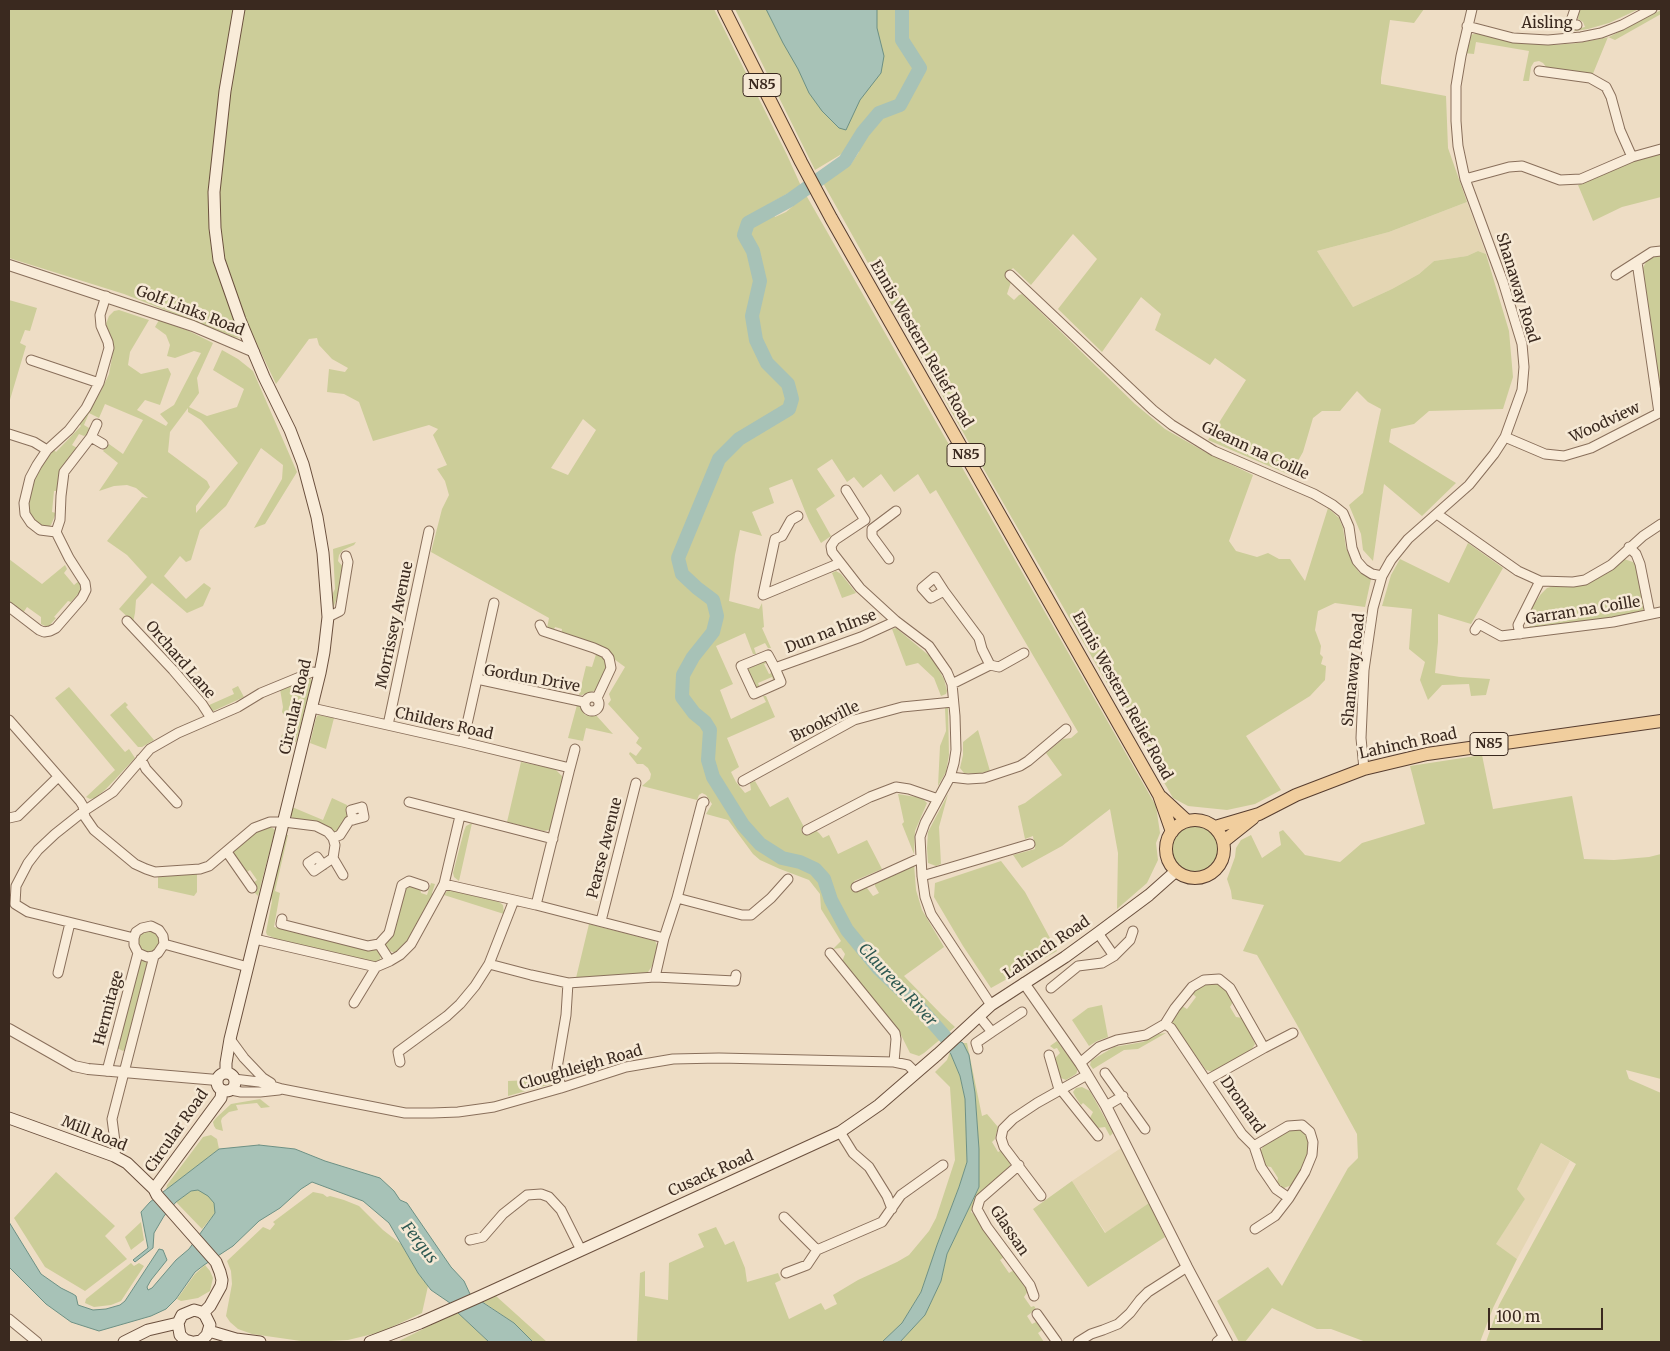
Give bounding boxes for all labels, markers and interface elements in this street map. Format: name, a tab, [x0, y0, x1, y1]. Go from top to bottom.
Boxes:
street label: Aisling	[1521, 15, 1573, 33]
road number: N85	[743, 74, 781, 96]
street label: Shanaway Road	[1492, 231, 1542, 345]
street label: Ennis Western Relief Road	[866, 257, 976, 431]
street label: Golf Links Road	[133, 282, 247, 340]
street label: Woodview	[1567, 399, 1643, 447]
street label: Gleann na Coille	[1198, 418, 1312, 484]
road number: N85	[947, 444, 985, 466]
street label: Morrissey Avenue	[373, 560, 417, 690]
street label: Garran na Coille	[1524, 593, 1642, 629]
street label: Dun na hInse	[783, 606, 879, 658]
street label: Ennis Western Relief Road	[1068, 609, 1176, 783]
street label: Shanaway Road	[1339, 612, 1369, 728]
street label: Orchard Lane	[141, 617, 219, 703]
street label: Circular Road	[276, 658, 316, 756]
street label: Gordun Drive	[483, 662, 581, 696]
street label: Brookville	[788, 698, 862, 746]
street label: Childers Road	[393, 704, 495, 744]
street label: Lahinch Road	[1357, 725, 1459, 763]
road number: N85	[1470, 732, 1508, 756]
street label: Pearse Avenue	[584, 796, 626, 900]
street label: Lahinch Road	[1001, 913, 1093, 983]
water label: Claureen River	[854, 940, 940, 1030]
street label: Hermitage	[90, 969, 128, 1047]
street label: Cloughleigh Road	[517, 1042, 645, 1094]
street label: Dromard	[1216, 1073, 1268, 1137]
street label: Circular Road	[142, 1086, 212, 1176]
street label: Mill Road	[59, 1113, 129, 1155]
street label: Cusack Road	[666, 1147, 756, 1201]
street label: Glassan	[986, 1203, 1032, 1259]
water label: Fergus	[397, 1218, 441, 1268]
scale bar	[1490, 1298, 1605, 1330]
text: 100 m	[1496, 1307, 1540, 1326]

